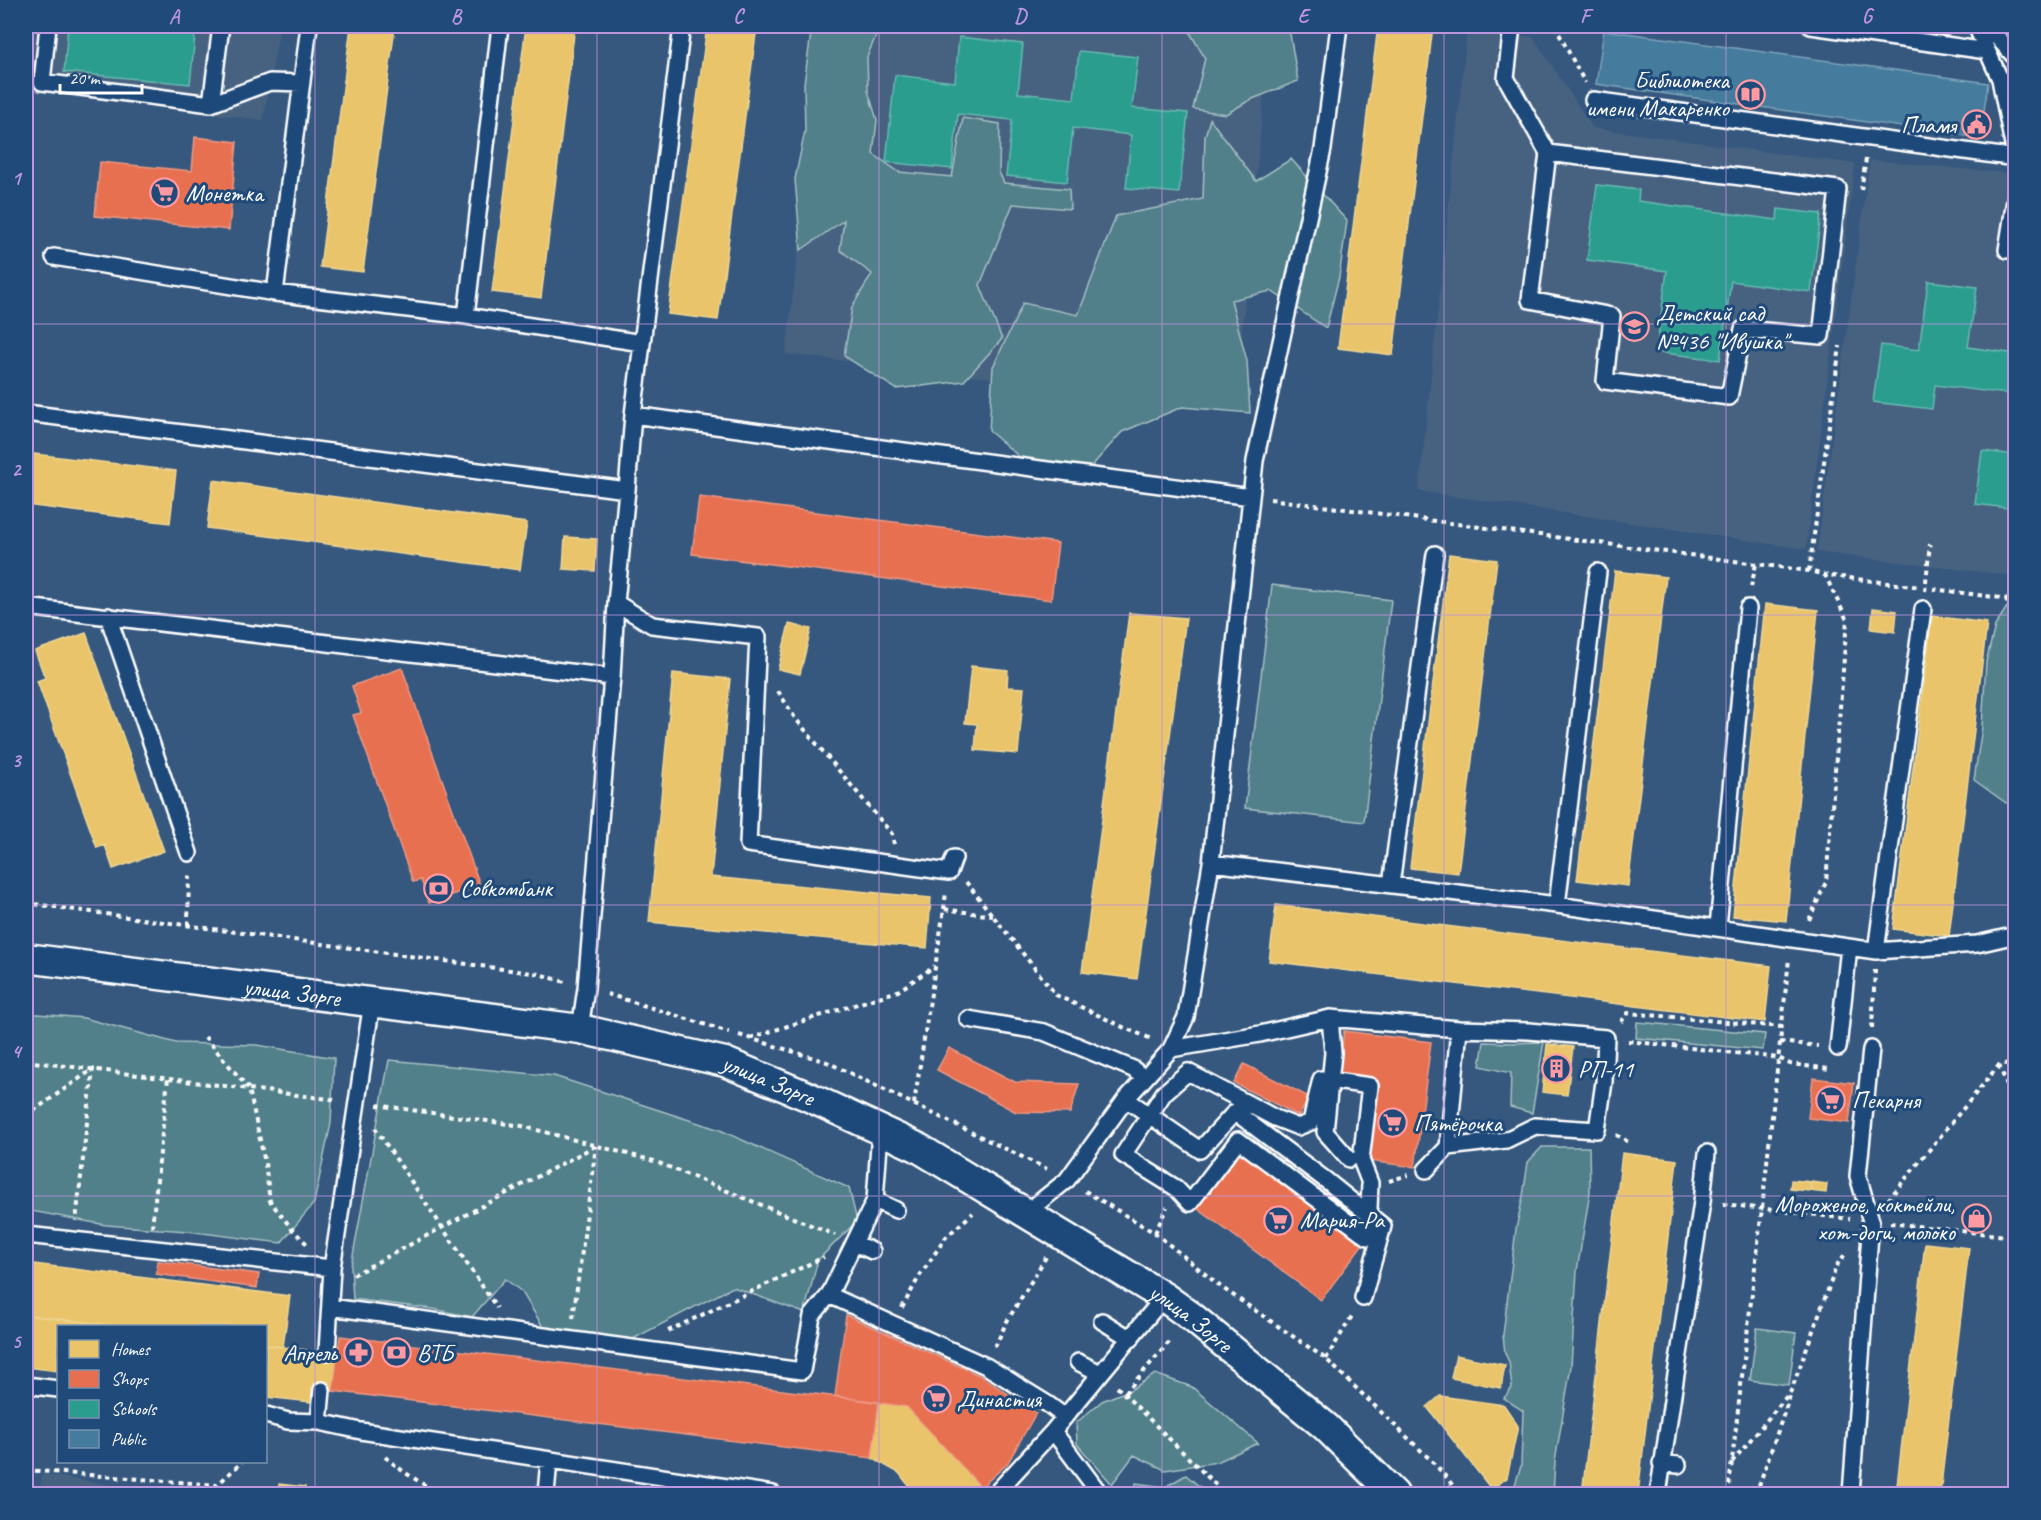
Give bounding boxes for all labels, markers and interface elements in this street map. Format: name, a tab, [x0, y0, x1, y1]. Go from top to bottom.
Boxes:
text: A	[169, 4, 181, 29]
text: B	[451, 4, 463, 29]
text: C	[733, 4, 745, 29]
text: D	[1014, 4, 1028, 29]
text: E	[1298, 4, 1312, 29]
text: F	[1580, 4, 1594, 29]
text: G	[1862, 4, 1875, 29]
scale bar	[60, 57, 142, 95]
place label: Библиотека имени Макаренко	[1586, 65, 1731, 123]
text: 20 m	[69, 67, 102, 89]
library icon: Библиотека имени Макаренко	[1734, 78, 1766, 110]
public building icon: Пламя	[1961, 109, 1993, 141]
place label: Пламя	[1901, 110, 1958, 140]
text: 1	[12, 166, 23, 191]
supermarket icon: Монетка	[149, 177, 181, 209]
place label: Монетка	[186, 178, 265, 208]
place label: Детский сад №436 "Ивушка"	[1656, 298, 1793, 356]
school or university icon: Детский сад №436 "Ивушка"	[1619, 311, 1651, 343]
text: 2	[12, 457, 23, 482]
text: 3	[12, 748, 23, 773]
bank icon: Совкомбанк	[423, 872, 455, 904]
place label: Совкомбанк	[460, 873, 554, 903]
street label: улица Зорге	[240, 971, 344, 1013]
text: 4	[12, 1039, 24, 1064]
street label: улица Зорге	[716, 1047, 821, 1113]
building icon: РП-11	[1541, 1053, 1573, 1085]
place label: РП-11	[1578, 1054, 1634, 1084]
supermarket icon: Пекарня	[1815, 1084, 1847, 1116]
place label: Пекарня	[1852, 1085, 1922, 1115]
supermarket icon: Пятёрочка	[1377, 1107, 1409, 1139]
place label: Пятёрочка	[1414, 1108, 1503, 1138]
place label: Мороженое, коктейли, хот-доги, молоко	[1775, 1189, 1957, 1247]
shop icon: Мороженое, коктейли, хот-доги, молоко	[1960, 1202, 1992, 1234]
supermarket icon: Мария-Ра	[1263, 1204, 1295, 1236]
place label: Мария-Ра	[1300, 1205, 1385, 1235]
street label: улица Зорге	[1142, 1275, 1240, 1360]
legend	[57, 1325, 267, 1463]
text: 5	[12, 1329, 23, 1354]
pharmacy icon: Апрель	[342, 1337, 374, 1369]
bank icon: ВТБ	[380, 1337, 412, 1369]
text: Homes	[111, 1338, 151, 1360]
place label: Апрель	[283, 1338, 338, 1368]
place label: ВТБ	[417, 1338, 456, 1368]
text: Shops	[111, 1368, 150, 1390]
supermarket icon: Династия	[920, 1383, 952, 1415]
place label: Династия	[957, 1384, 1043, 1414]
text: Schools	[111, 1398, 158, 1420]
text: Public	[111, 1428, 148, 1450]

